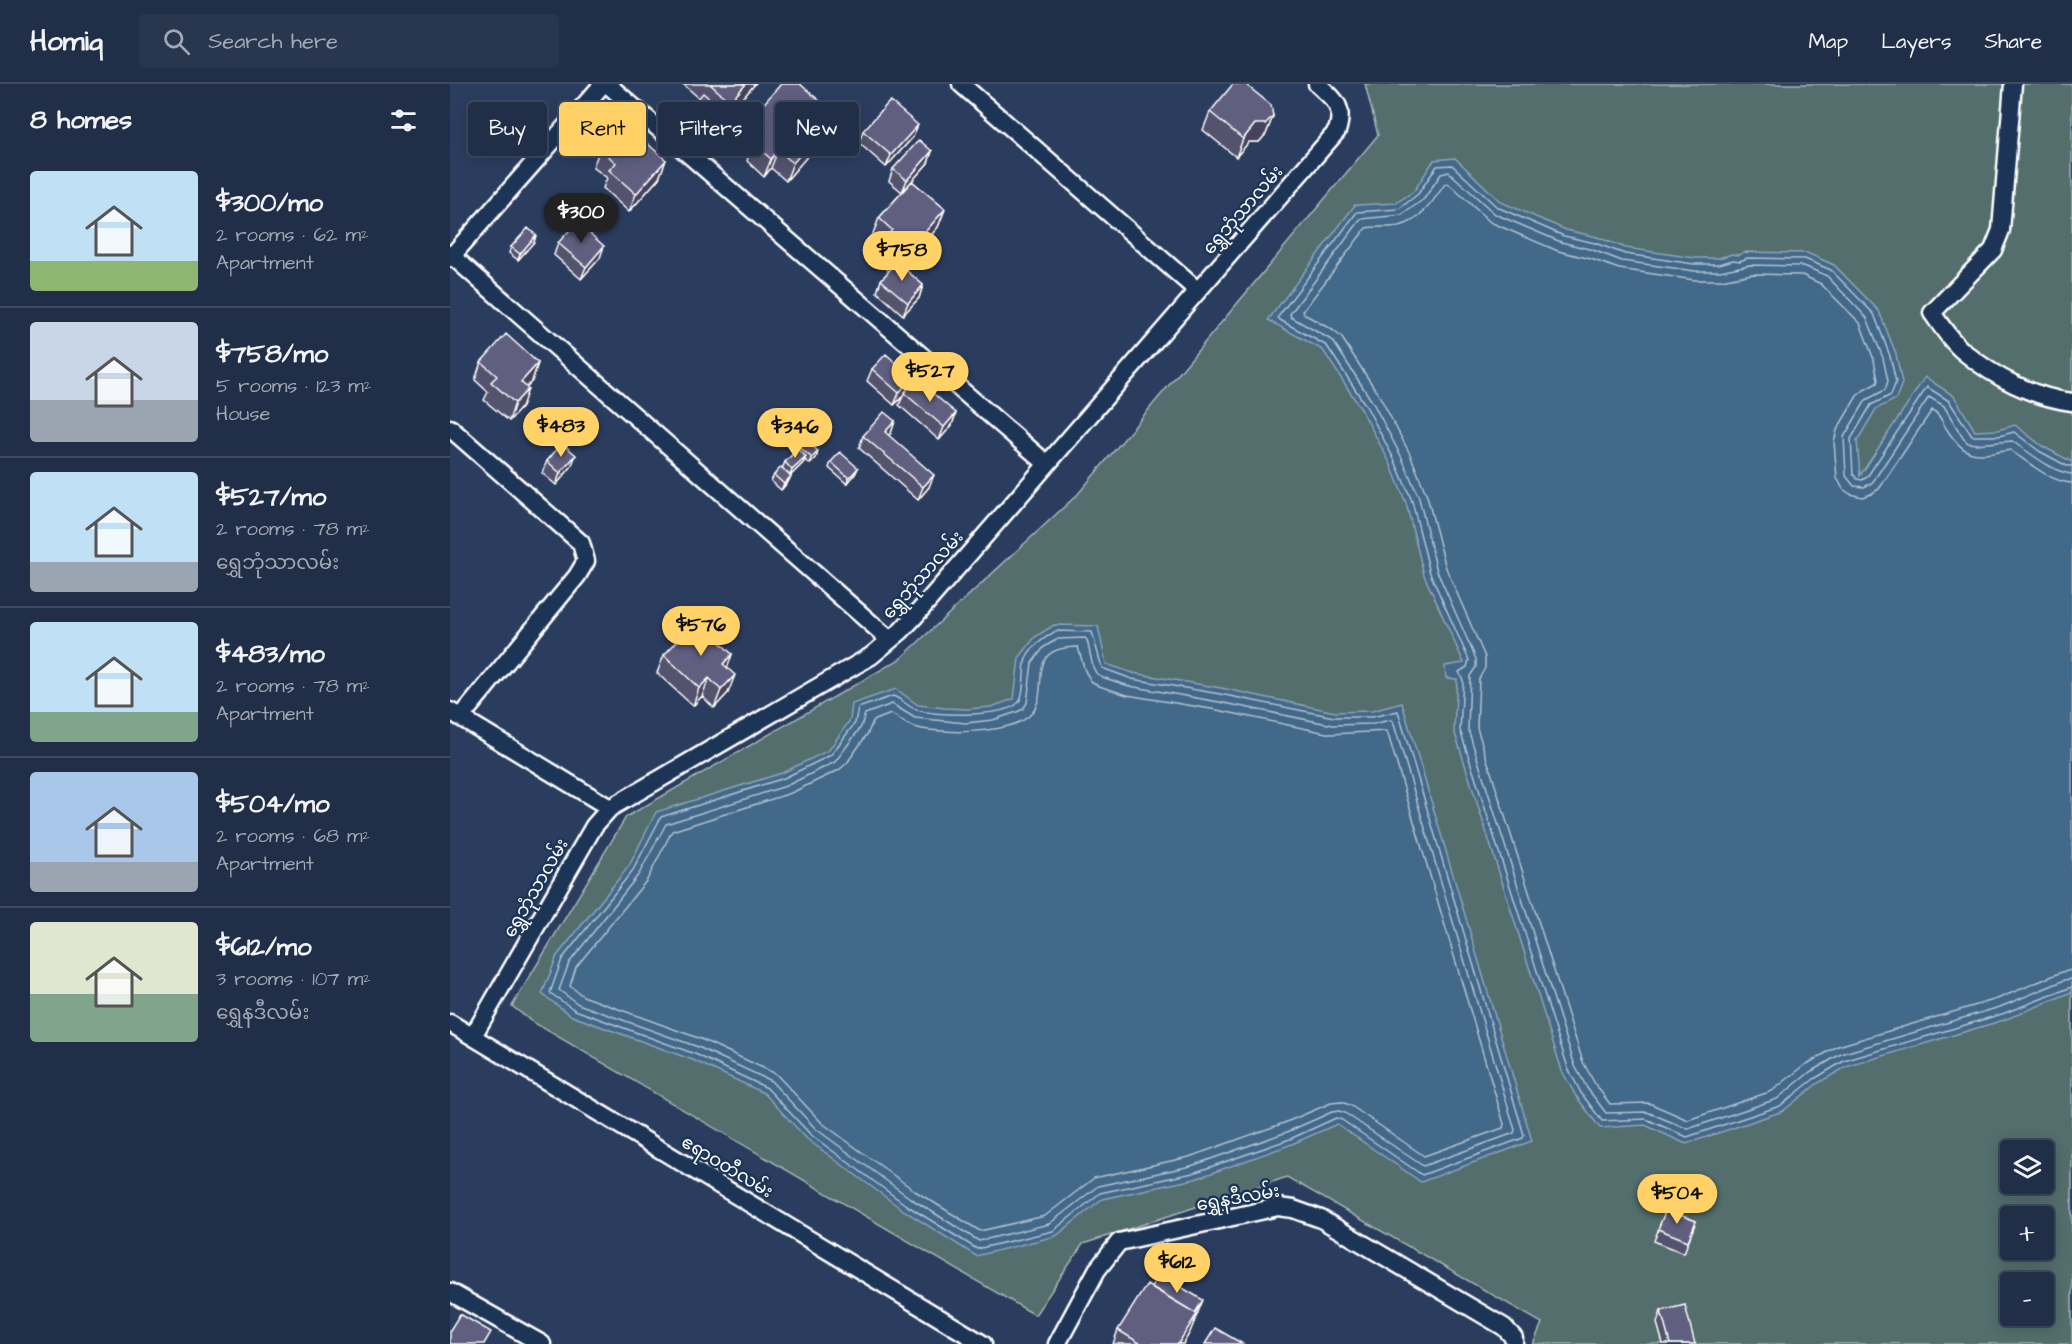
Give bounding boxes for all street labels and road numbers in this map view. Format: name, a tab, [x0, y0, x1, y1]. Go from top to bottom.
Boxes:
street label: ရွှေဘုံသာလမ်း	[1196, 159, 1290, 261]
street label: ရွှေဘုံသာလမ်း	[876, 525, 971, 626]
street label: ရွှေဘုံသာလမ်း	[497, 833, 576, 943]
street label: ဧရာဝတီလမ်း	[675, 1128, 779, 1206]
street label: ရွှေနဒီလမ်း	[1194, 1176, 1282, 1220]

